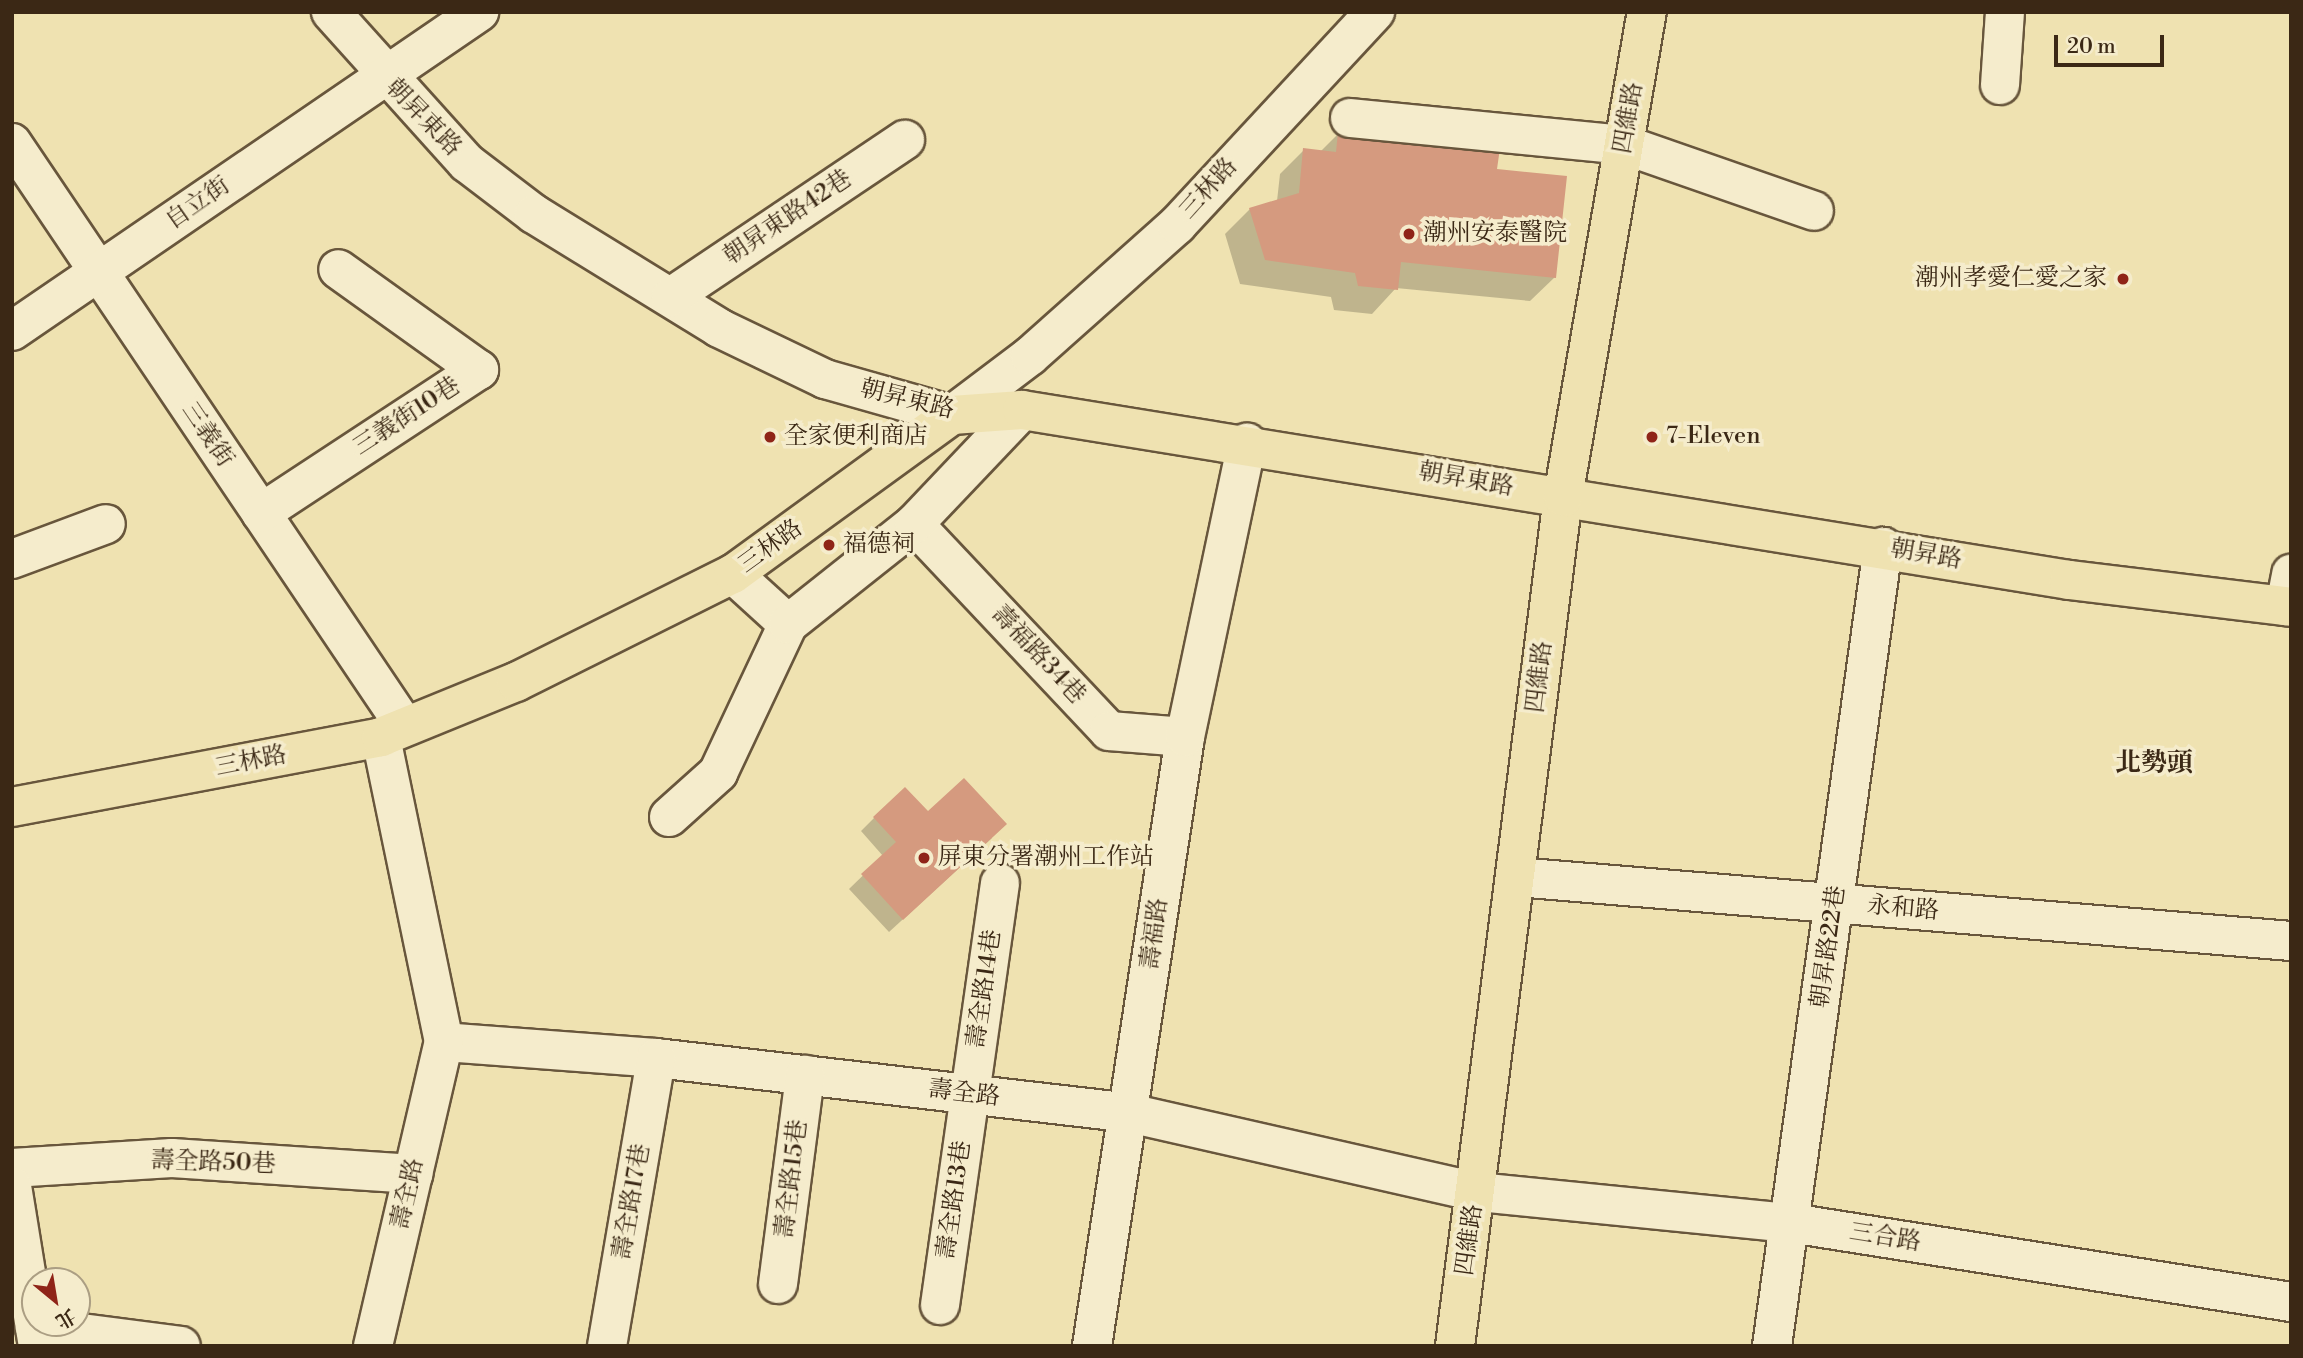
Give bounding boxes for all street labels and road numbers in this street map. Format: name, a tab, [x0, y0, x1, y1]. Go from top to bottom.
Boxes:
street label: 朝昇東路	[379, 73, 467, 163]
street label: 四維路	[1609, 80, 1649, 156]
street label: 三林路	[1174, 153, 1244, 225]
street label: 朝昇東路42巷	[719, 165, 857, 271]
street label: 自立街	[160, 172, 236, 236]
street label: 三義街10巷	[348, 372, 466, 462]
street label: 朝昇東路	[857, 374, 957, 426]
street label: 三義街	[175, 397, 239, 473]
street label: 朝昇東路	[1416, 457, 1516, 503]
street label: 三林路	[733, 514, 809, 580]
street label: 朝昇路	[1888, 535, 1964, 575]
street label: 壽福路34巷	[985, 600, 1091, 710]
street label: 四維路	[1521, 640, 1559, 714]
street label: 三林路	[213, 741, 289, 783]
street label: 朝昇路22巷	[1806, 884, 1852, 1010]
street label: 永和路	[1866, 892, 1940, 926]
street label: 壽福路	[1136, 896, 1174, 972]
street label: 壽全路14巷	[962, 928, 1008, 1050]
street label: 壽全路	[927, 1075, 1001, 1113]
street label: 壽全路15巷	[770, 1118, 814, 1240]
street label: 壽全路13巷	[932, 1139, 978, 1261]
street label: 壽全路17巷	[608, 1142, 656, 1262]
street label: 壽全路50巷	[150, 1146, 276, 1180]
street label: 壽全路	[386, 1156, 430, 1232]
street label: 四維路	[1451, 1202, 1489, 1278]
street label: 三合路	[1847, 1218, 1923, 1258]

